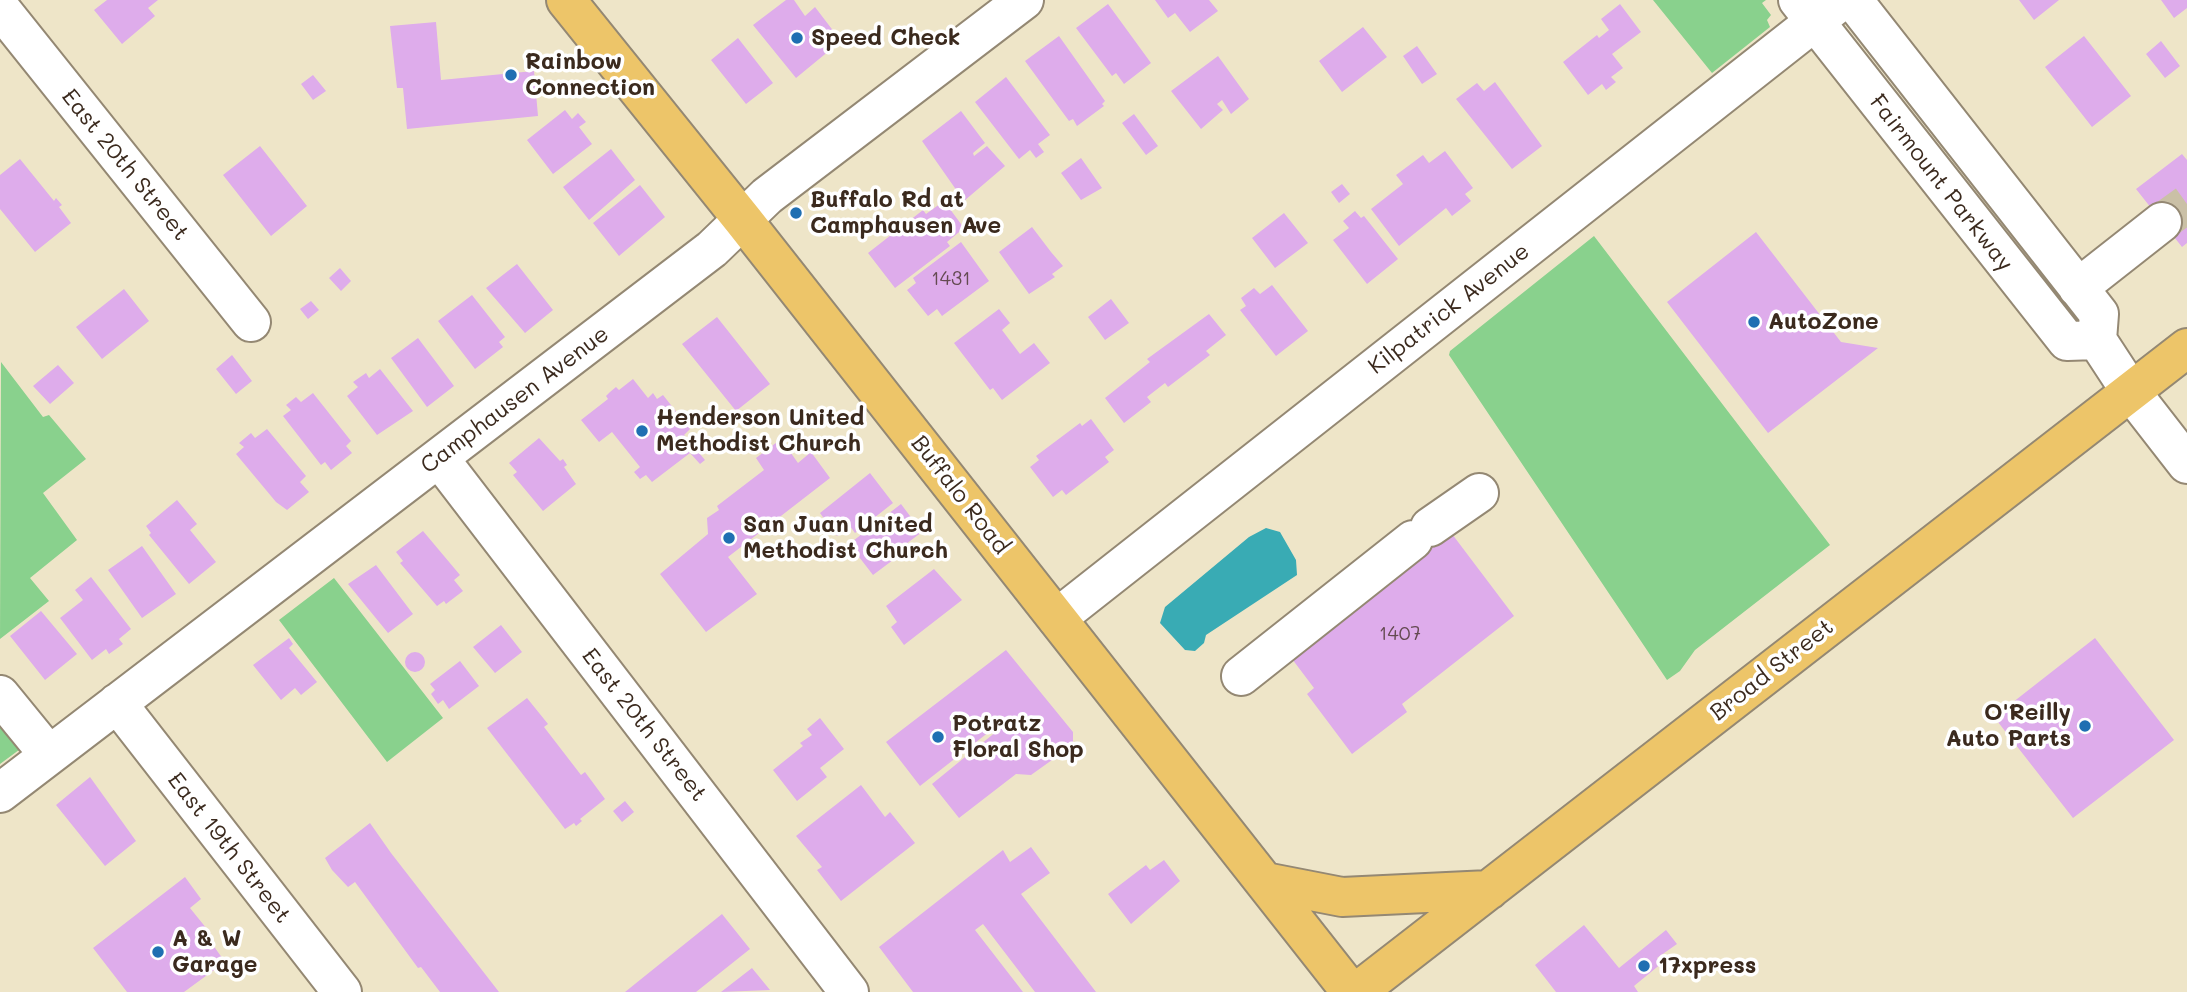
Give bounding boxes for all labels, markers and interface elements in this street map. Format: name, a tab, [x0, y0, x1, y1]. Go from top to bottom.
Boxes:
place label: Speed Check	[811, 24, 960, 52]
marker: Speed Check	[789, 30, 805, 46]
place label: Rainbow Connection	[525, 48, 655, 102]
marker: Rainbow Connection	[503, 67, 519, 83]
street label: East 20th Street	[55, 84, 195, 246]
street label: Fairmount Parkway	[1863, 89, 2019, 277]
place label: Buffalo Rd at Camphausen Ave	[810, 186, 1001, 240]
marker: Buffalo Rd at Camphausen Ave	[788, 205, 804, 221]
street label: Kilpatrick Avenue	[1363, 238, 1535, 380]
house number: 1431	[931, 268, 971, 290]
place label: AutoZone	[1768, 308, 1879, 336]
marker: AutoZone	[1746, 314, 1762, 330]
street label: Camphausen Avenue	[416, 320, 614, 480]
place label: Henderson United Methodist Church	[656, 404, 864, 458]
marker: Henderson United Methodist Church	[634, 423, 650, 439]
street label: Buffalo Road	[905, 430, 1015, 560]
place label: San Juan United Methodist Church	[743, 511, 948, 565]
marker: San Juan United Methodist Church	[721, 530, 737, 546]
street label: Broad Street	[1705, 613, 1839, 727]
house number: 1407	[1379, 623, 1421, 645]
street label: East 20th Street	[576, 643, 712, 807]
place label: O'Reilly Auto Parts	[1946, 699, 2071, 753]
place label: Potratz Floral Shop	[952, 710, 1084, 764]
marker: O'Reilly Auto Parts	[2077, 718, 2093, 734]
marker: Potratz Floral Shop	[930, 729, 946, 745]
street label: East 19th Street	[162, 767, 296, 929]
place label: A & W Garage	[172, 925, 257, 979]
marker: A & W Garage	[150, 944, 166, 960]
place label: 17xpress	[1658, 952, 1756, 980]
marker: 17xpress	[1636, 958, 1652, 974]

